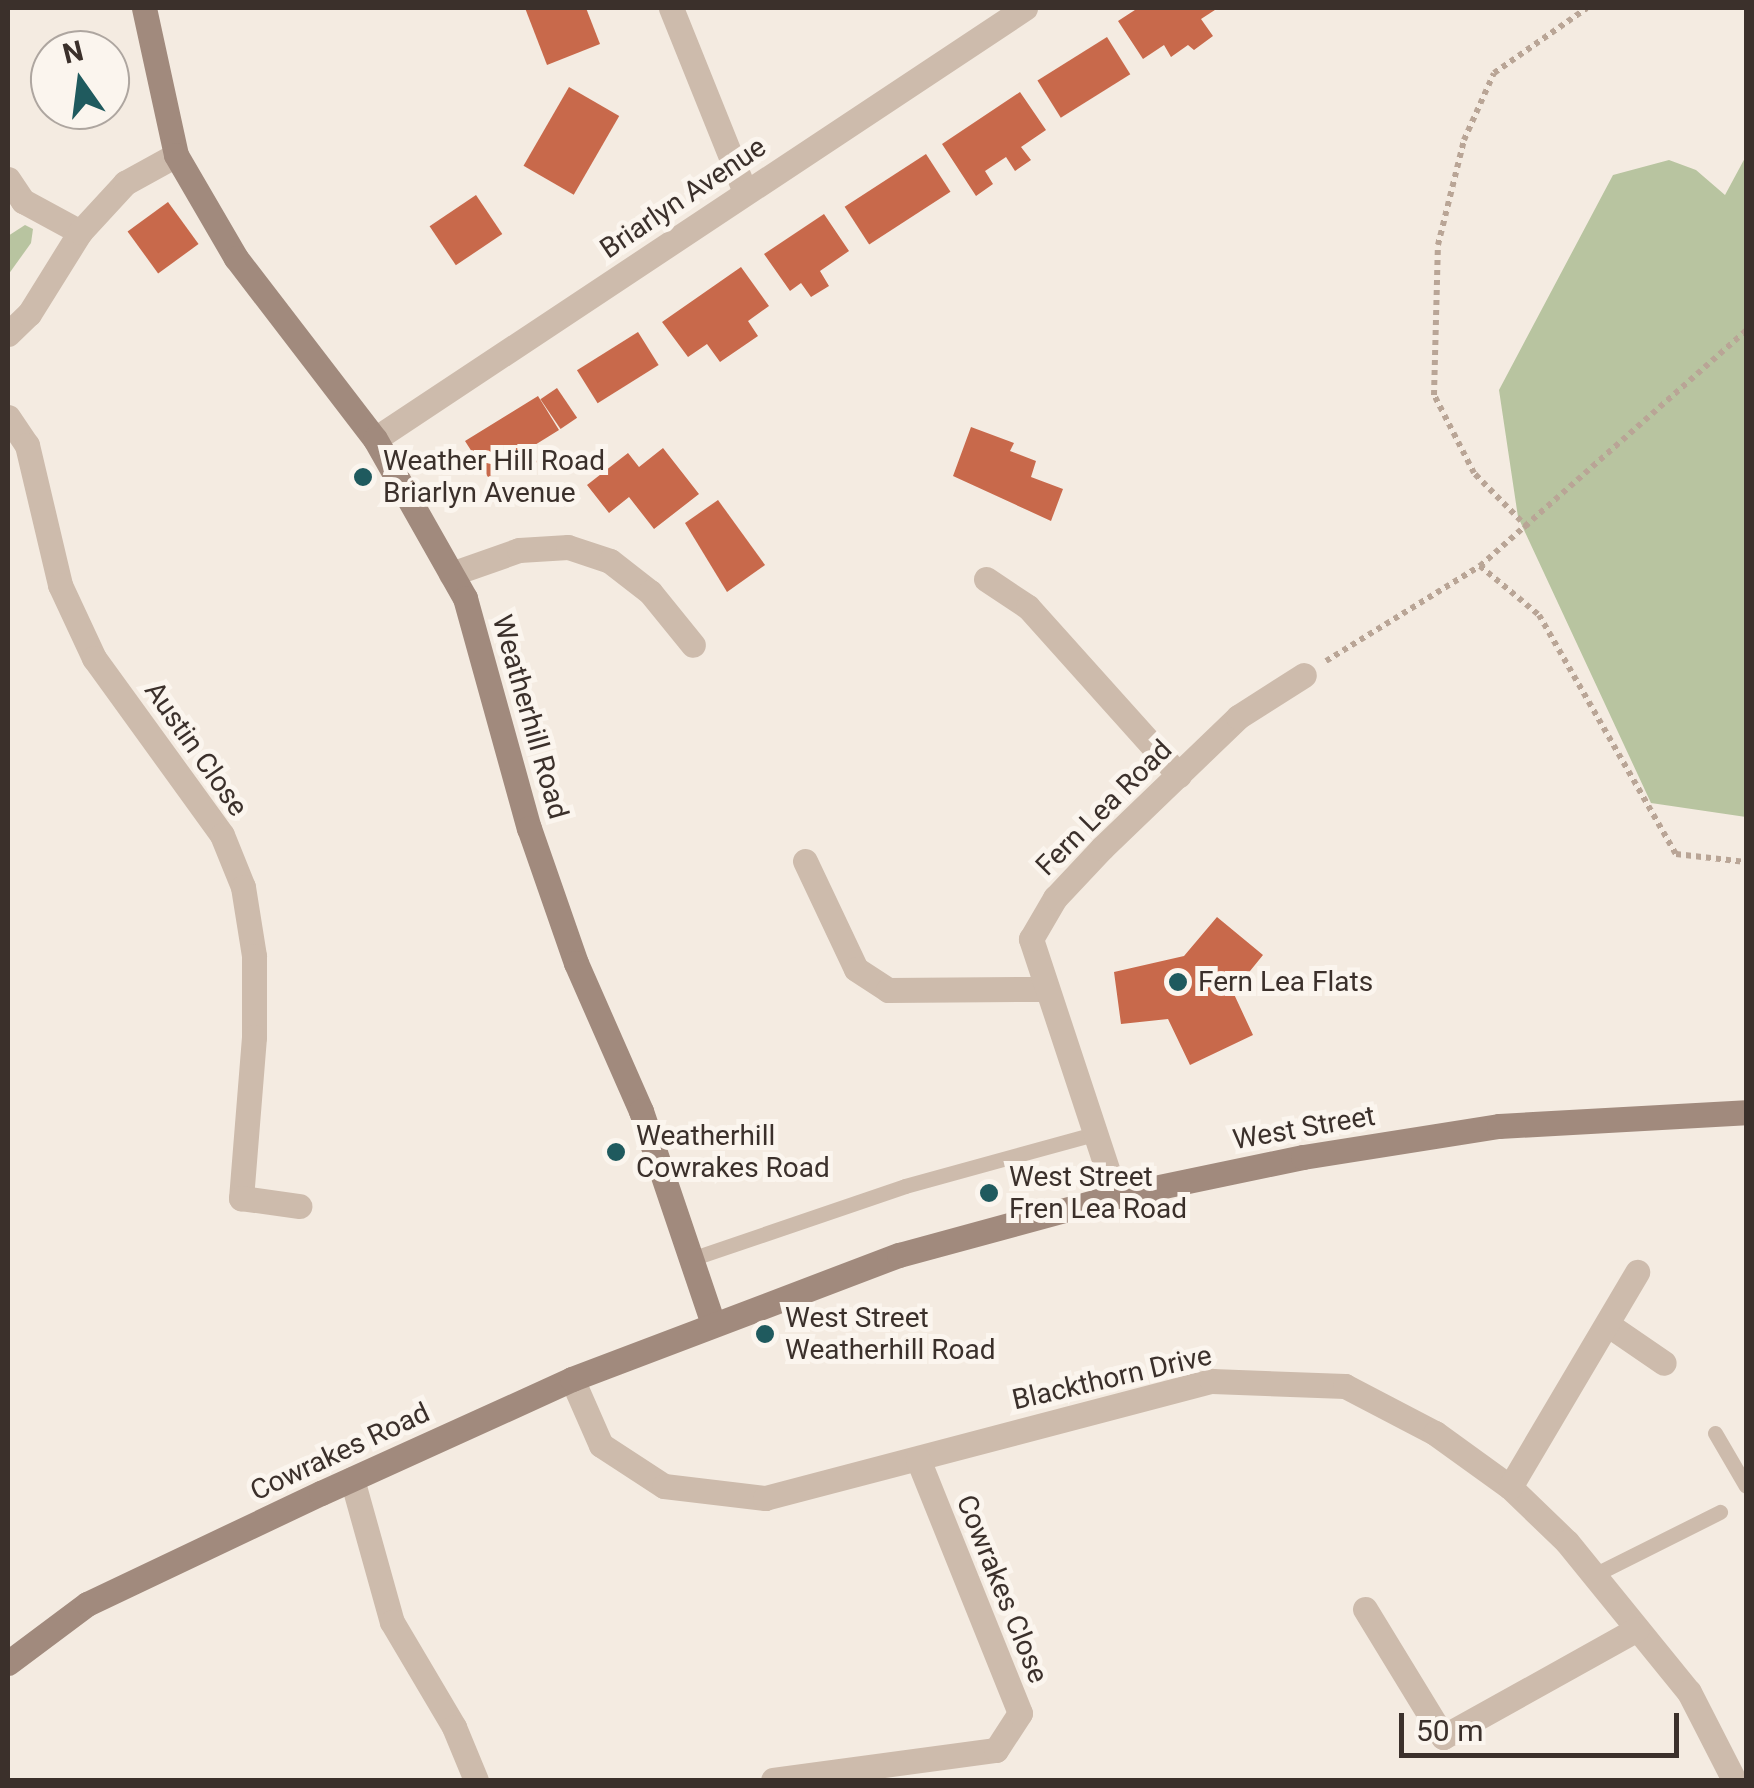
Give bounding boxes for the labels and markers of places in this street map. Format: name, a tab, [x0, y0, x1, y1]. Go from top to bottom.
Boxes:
place label: Weather Hill Road Briarlyn Avenue	[383, 444, 605, 510]
marker: Weather Hill Road Briarlyn Avenue	[352, 466, 374, 488]
place label: Fern Lea Flats	[1198, 965, 1373, 999]
marker: Fern Lea Flats	[1167, 971, 1189, 993]
place label: Weatherhill Cowrakes Road	[636, 1119, 830, 1185]
marker: Weatherhill Cowrakes Road	[605, 1141, 627, 1163]
place label: West Street Fren Lea Road	[1009, 1160, 1187, 1226]
marker: West Street Fren Lea Road	[978, 1182, 1000, 1204]
place label: West Street Weatherhill Road	[785, 1301, 995, 1367]
marker: West Street Weatherhill Road	[754, 1323, 776, 1345]

